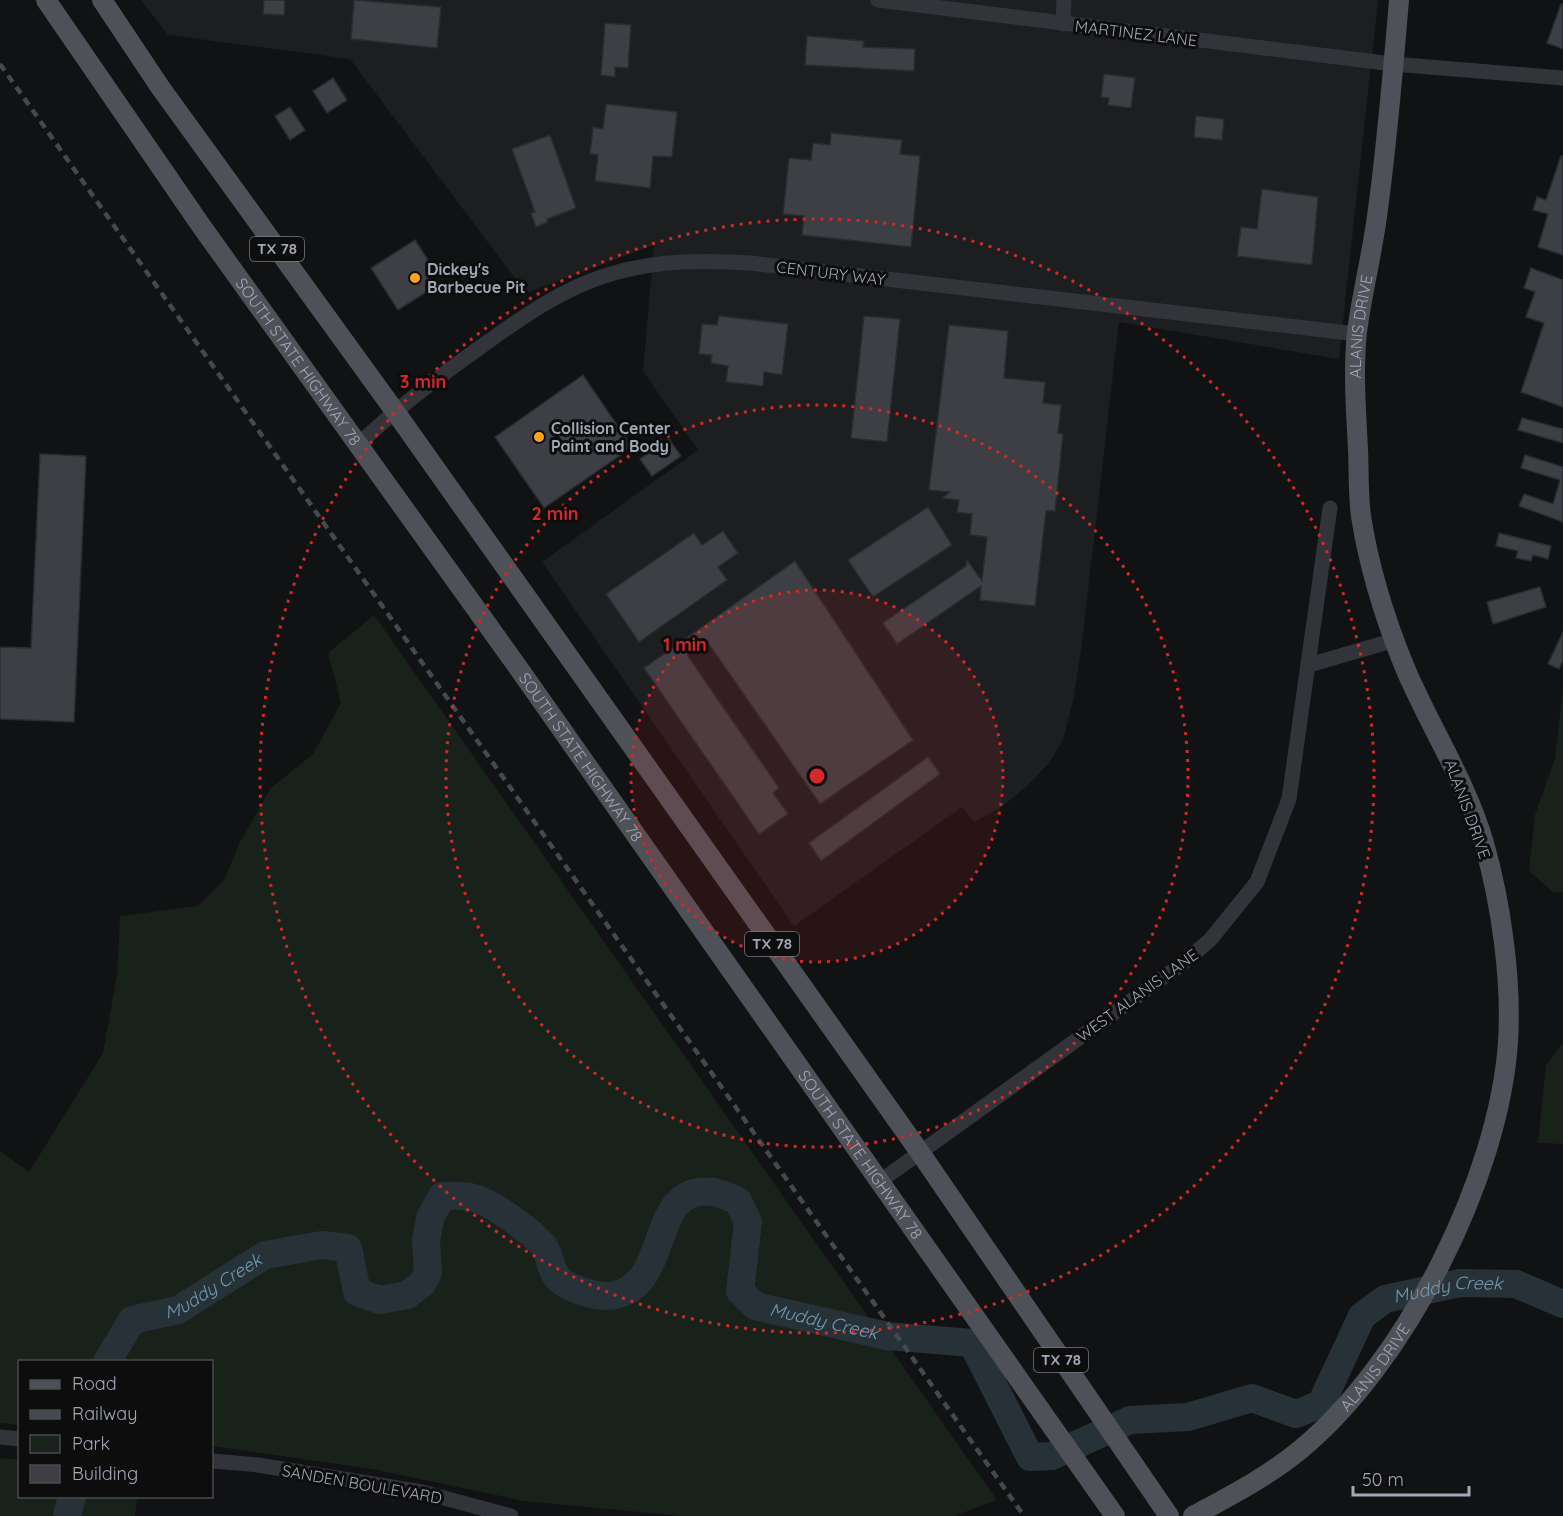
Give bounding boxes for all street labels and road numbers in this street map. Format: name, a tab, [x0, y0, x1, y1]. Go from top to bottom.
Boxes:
street label: MARTINEZ LANE	[1074, 16, 1198, 50]
road number: TX 78	[250, 237, 304, 261]
street label: CENTURY WAY	[775, 256, 887, 290]
street label: ALANIS DRIVE	[1345, 273, 1377, 378]
street label: SOUTH STATE HIGHWAY 78	[232, 274, 366, 449]
street label: SOUTH STATE HIGHWAY 78	[515, 669, 647, 845]
street label: ALANIS DRIVE	[1441, 757, 1495, 861]
road number: TX 78	[745, 932, 799, 956]
street label: WEST ALANIS LANE	[1072, 944, 1202, 1046]
street label: SOUTH STATE HIGHWAY 78	[794, 1066, 927, 1243]
street label: ALANIS DRIVE	[1336, 1320, 1414, 1415]
road number: TX 78	[1034, 1348, 1088, 1372]
street label: SANDEN BOULEVARD	[281, 1460, 443, 1508]

